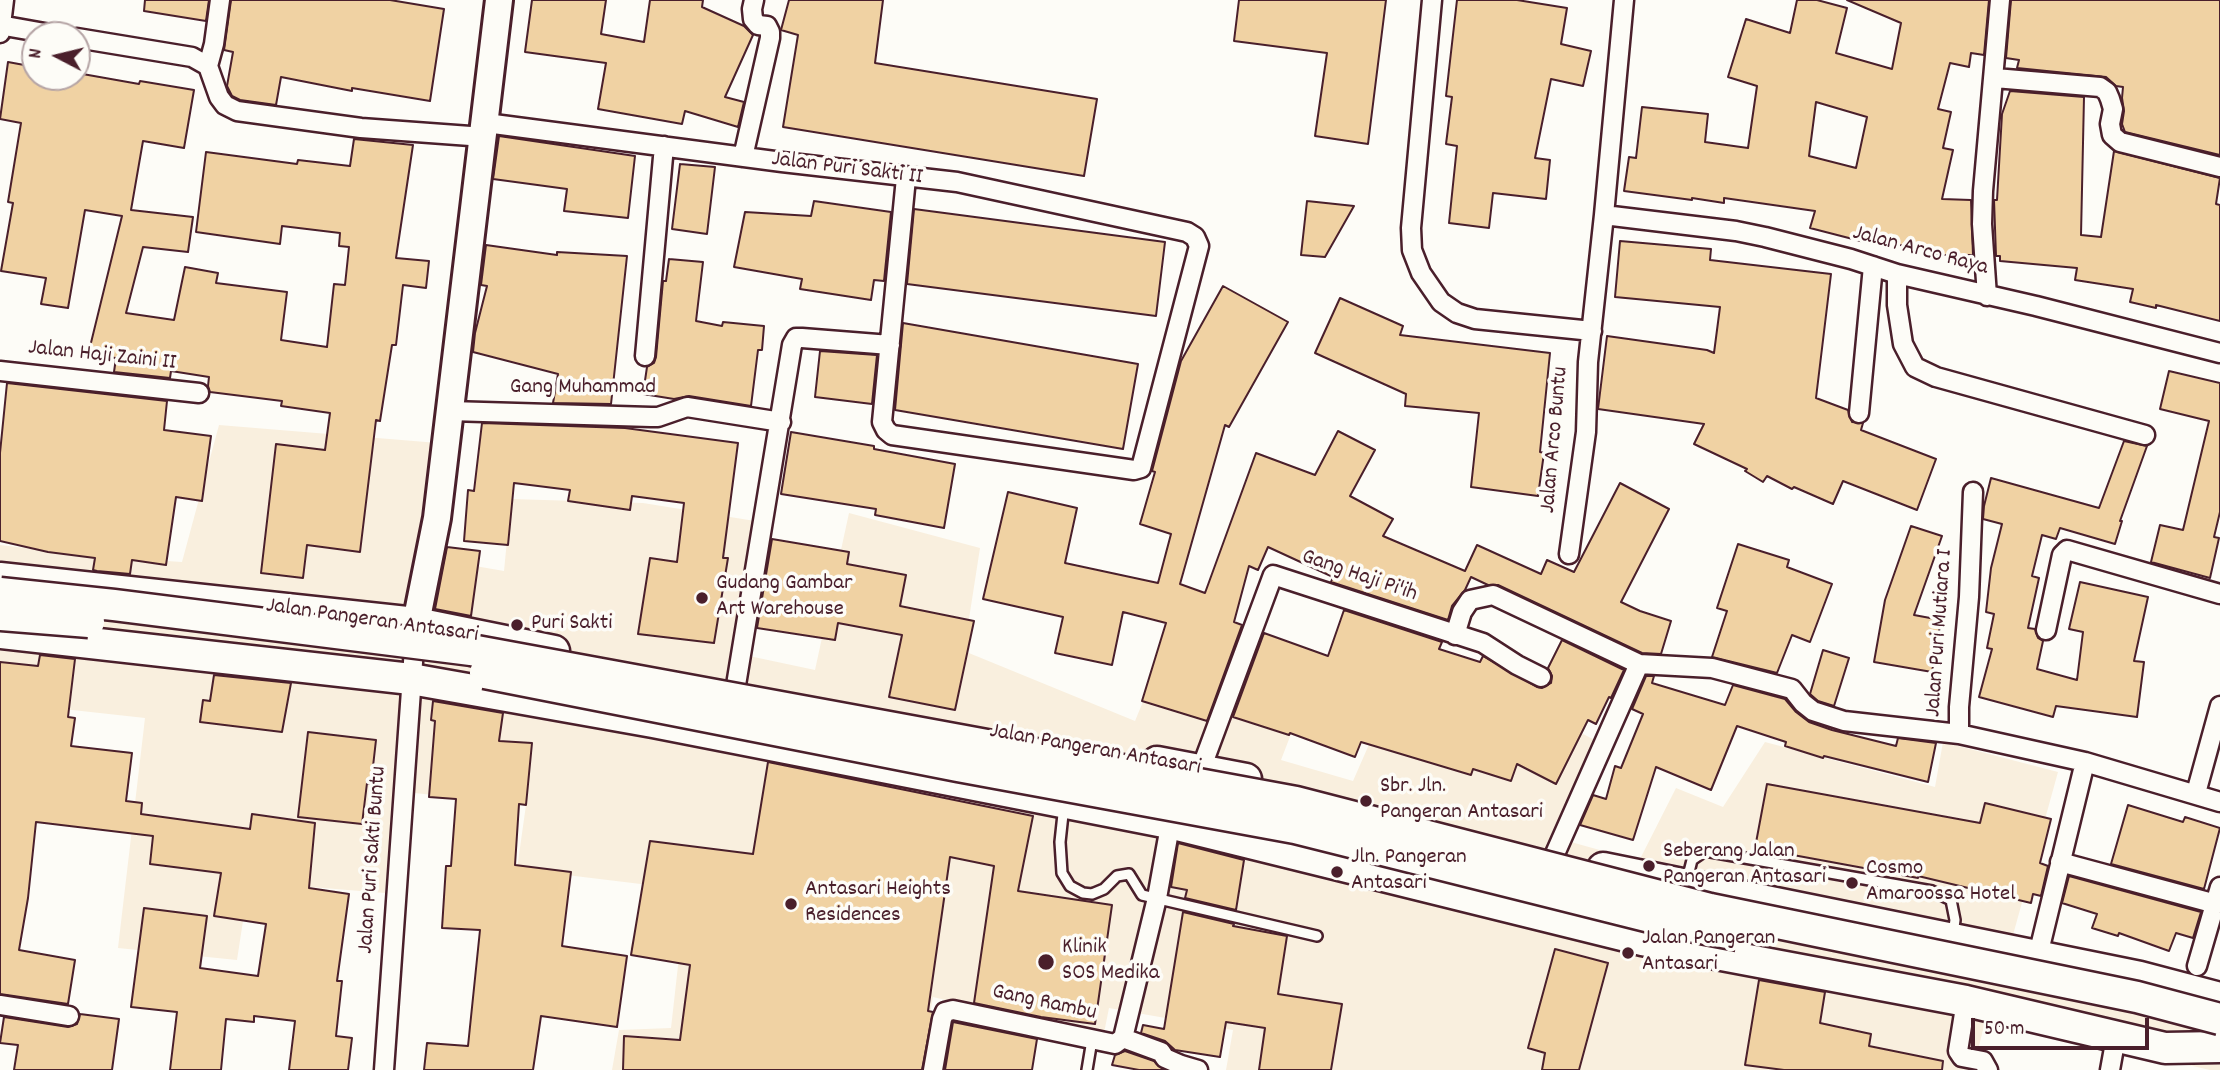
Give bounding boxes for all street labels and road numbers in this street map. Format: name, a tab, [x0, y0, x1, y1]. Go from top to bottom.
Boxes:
street label: Jalan Puri Sakti II	[770, 147, 924, 193]
street label: Jalan Arco Raya	[1849, 221, 1991, 283]
street label: Jalan Haji Zaini II	[27, 335, 177, 379]
street label: Jalan Arco Buntu	[1536, 366, 1576, 514]
street label: Gang Muhammad	[510, 375, 656, 403]
street label: Gang Haji Pi'ih	[1298, 544, 1420, 610]
street label: Jalan Puri Mutiara I	[1921, 548, 1961, 718]
street label: Jalan Pangeran Antasari	[264, 593, 480, 651]
street label: Jalan Pangeran Antasari	[987, 719, 1203, 783]
street label: Jalan Puri Sakti Buntu	[354, 765, 394, 955]
street label: Gang Rambu	[989, 979, 1099, 1029]

